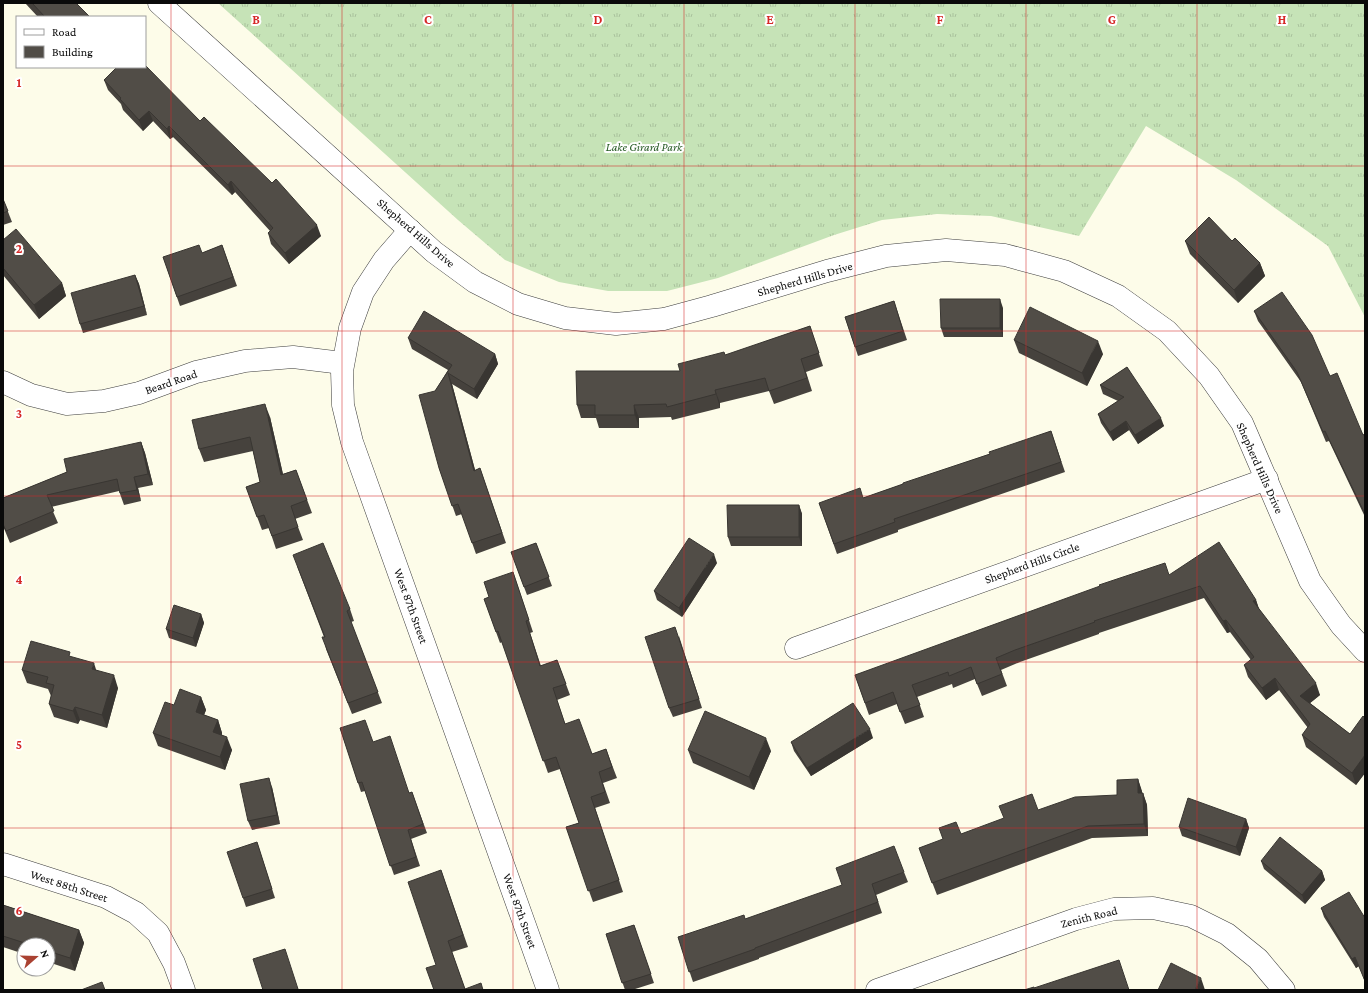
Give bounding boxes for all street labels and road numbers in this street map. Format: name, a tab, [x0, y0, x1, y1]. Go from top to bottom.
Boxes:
street label: Shepherd Hills Drive	[374, 195, 458, 271]
street label: Shepherd Hills Drive	[756, 259, 854, 299]
street label: Beard Road	[143, 366, 200, 397]
street label: Shepherd Hills Drive	[1234, 420, 1286, 516]
street label: Shepherd Hills Circle	[983, 539, 1081, 587]
street label: West 87th Street	[391, 567, 431, 646]
street label: West 88th Street	[29, 867, 110, 905]
street label: West 87th Street	[500, 872, 540, 951]
street label: Zenith Road	[1059, 903, 1120, 931]

